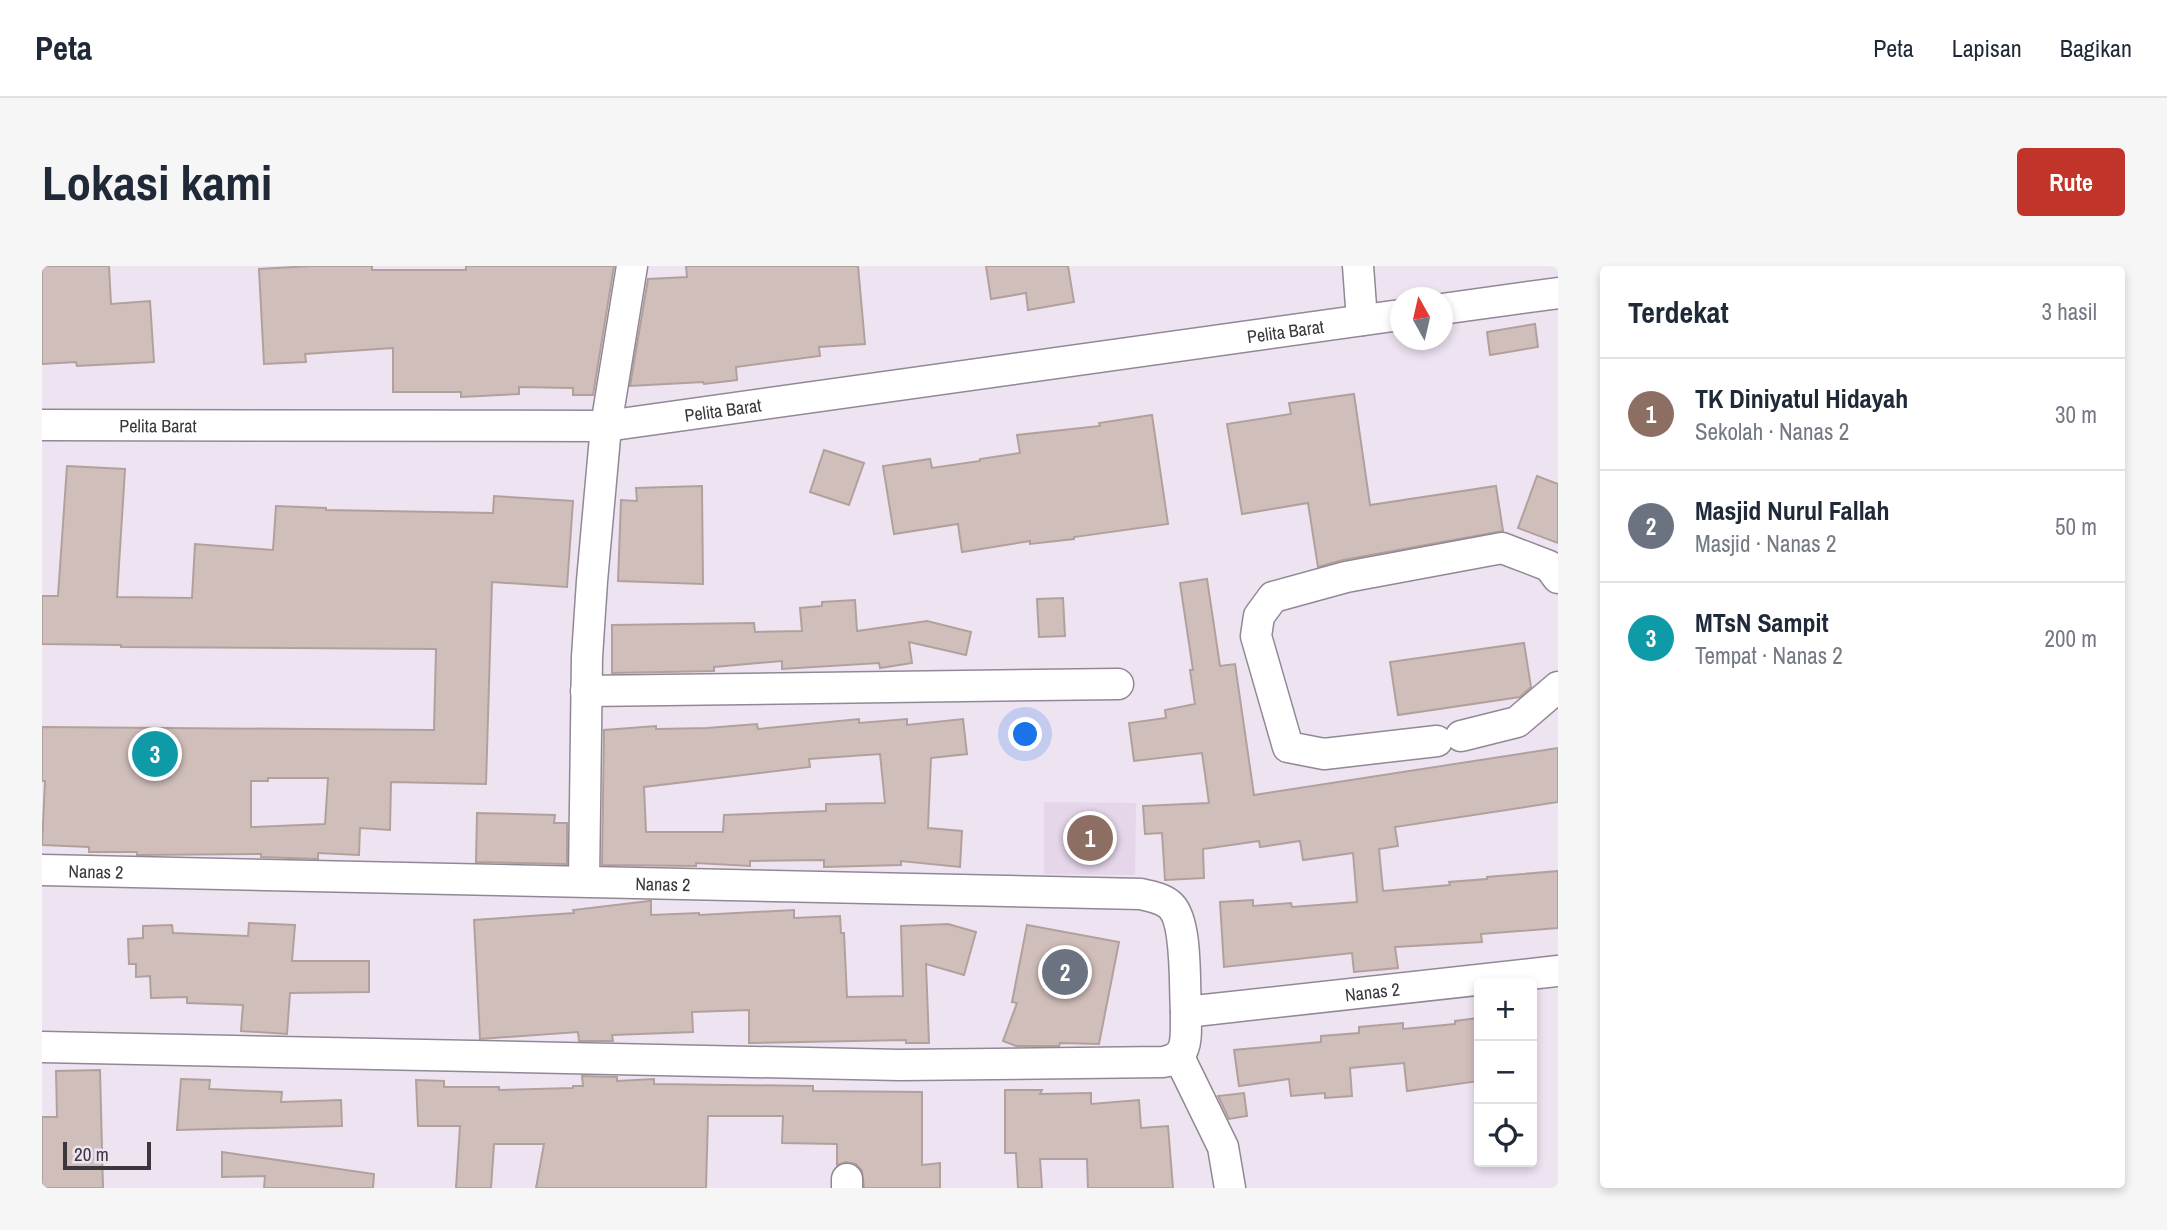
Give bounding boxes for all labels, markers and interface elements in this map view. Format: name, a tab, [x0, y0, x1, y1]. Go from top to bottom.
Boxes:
text: Peta	[35, 26, 92, 70]
text: Peta	[1873, 32, 1914, 64]
text: Lapisan	[1952, 32, 2022, 64]
text: Bagikan	[2060, 32, 2132, 64]
button: Rute	[2017, 148, 2125, 216]
text: Lokasi kami	[42, 149, 272, 215]
north arrow	[1390, 287, 1453, 350]
text: Terdekat	[1628, 292, 1729, 332]
text: 3 hasil	[2041, 296, 2097, 327]
street label: Pelita Barat	[1245, 313, 1325, 349]
text: TK Diniyatul Hidayah	[1695, 381, 1908, 416]
street label: Pelita Barat	[683, 392, 763, 427]
text: 1	[1646, 399, 1656, 430]
text: 30 m	[2055, 399, 2097, 430]
street label: Pelita Barat	[119, 413, 197, 438]
text: Sekolah · Nanas 2	[1695, 416, 1849, 447]
text: Masjid Nurul Fallah	[1695, 493, 1889, 528]
text: 2	[1646, 511, 1656, 542]
text: 50 m	[2055, 511, 2097, 542]
text: Masjid · Nanas 2	[1695, 528, 1837, 559]
text: MTsN Sampit	[1695, 605, 1828, 640]
text: 3	[1646, 623, 1656, 654]
text: 200 m	[2045, 623, 2097, 654]
text: Tempat · Nanas 2	[1695, 640, 1843, 671]
your location	[1008, 717, 1042, 751]
pin: 3	[132, 728, 178, 780]
pin: 1	[1067, 812, 1113, 864]
street label: Nanas 2	[68, 858, 124, 884]
street label: Nanas 2	[635, 870, 691, 897]
pin: 2	[1042, 946, 1088, 998]
street label: Nanas 2	[1344, 976, 1401, 1007]
map controls	[1474, 978, 1537, 1167]
button: +	[1474, 978, 1537, 1041]
button: −	[1474, 1041, 1537, 1104]
button: locate	[1474, 1104, 1537, 1167]
scale bar	[63, 1139, 150, 1171]
text: 20 m	[74, 1141, 109, 1167]

